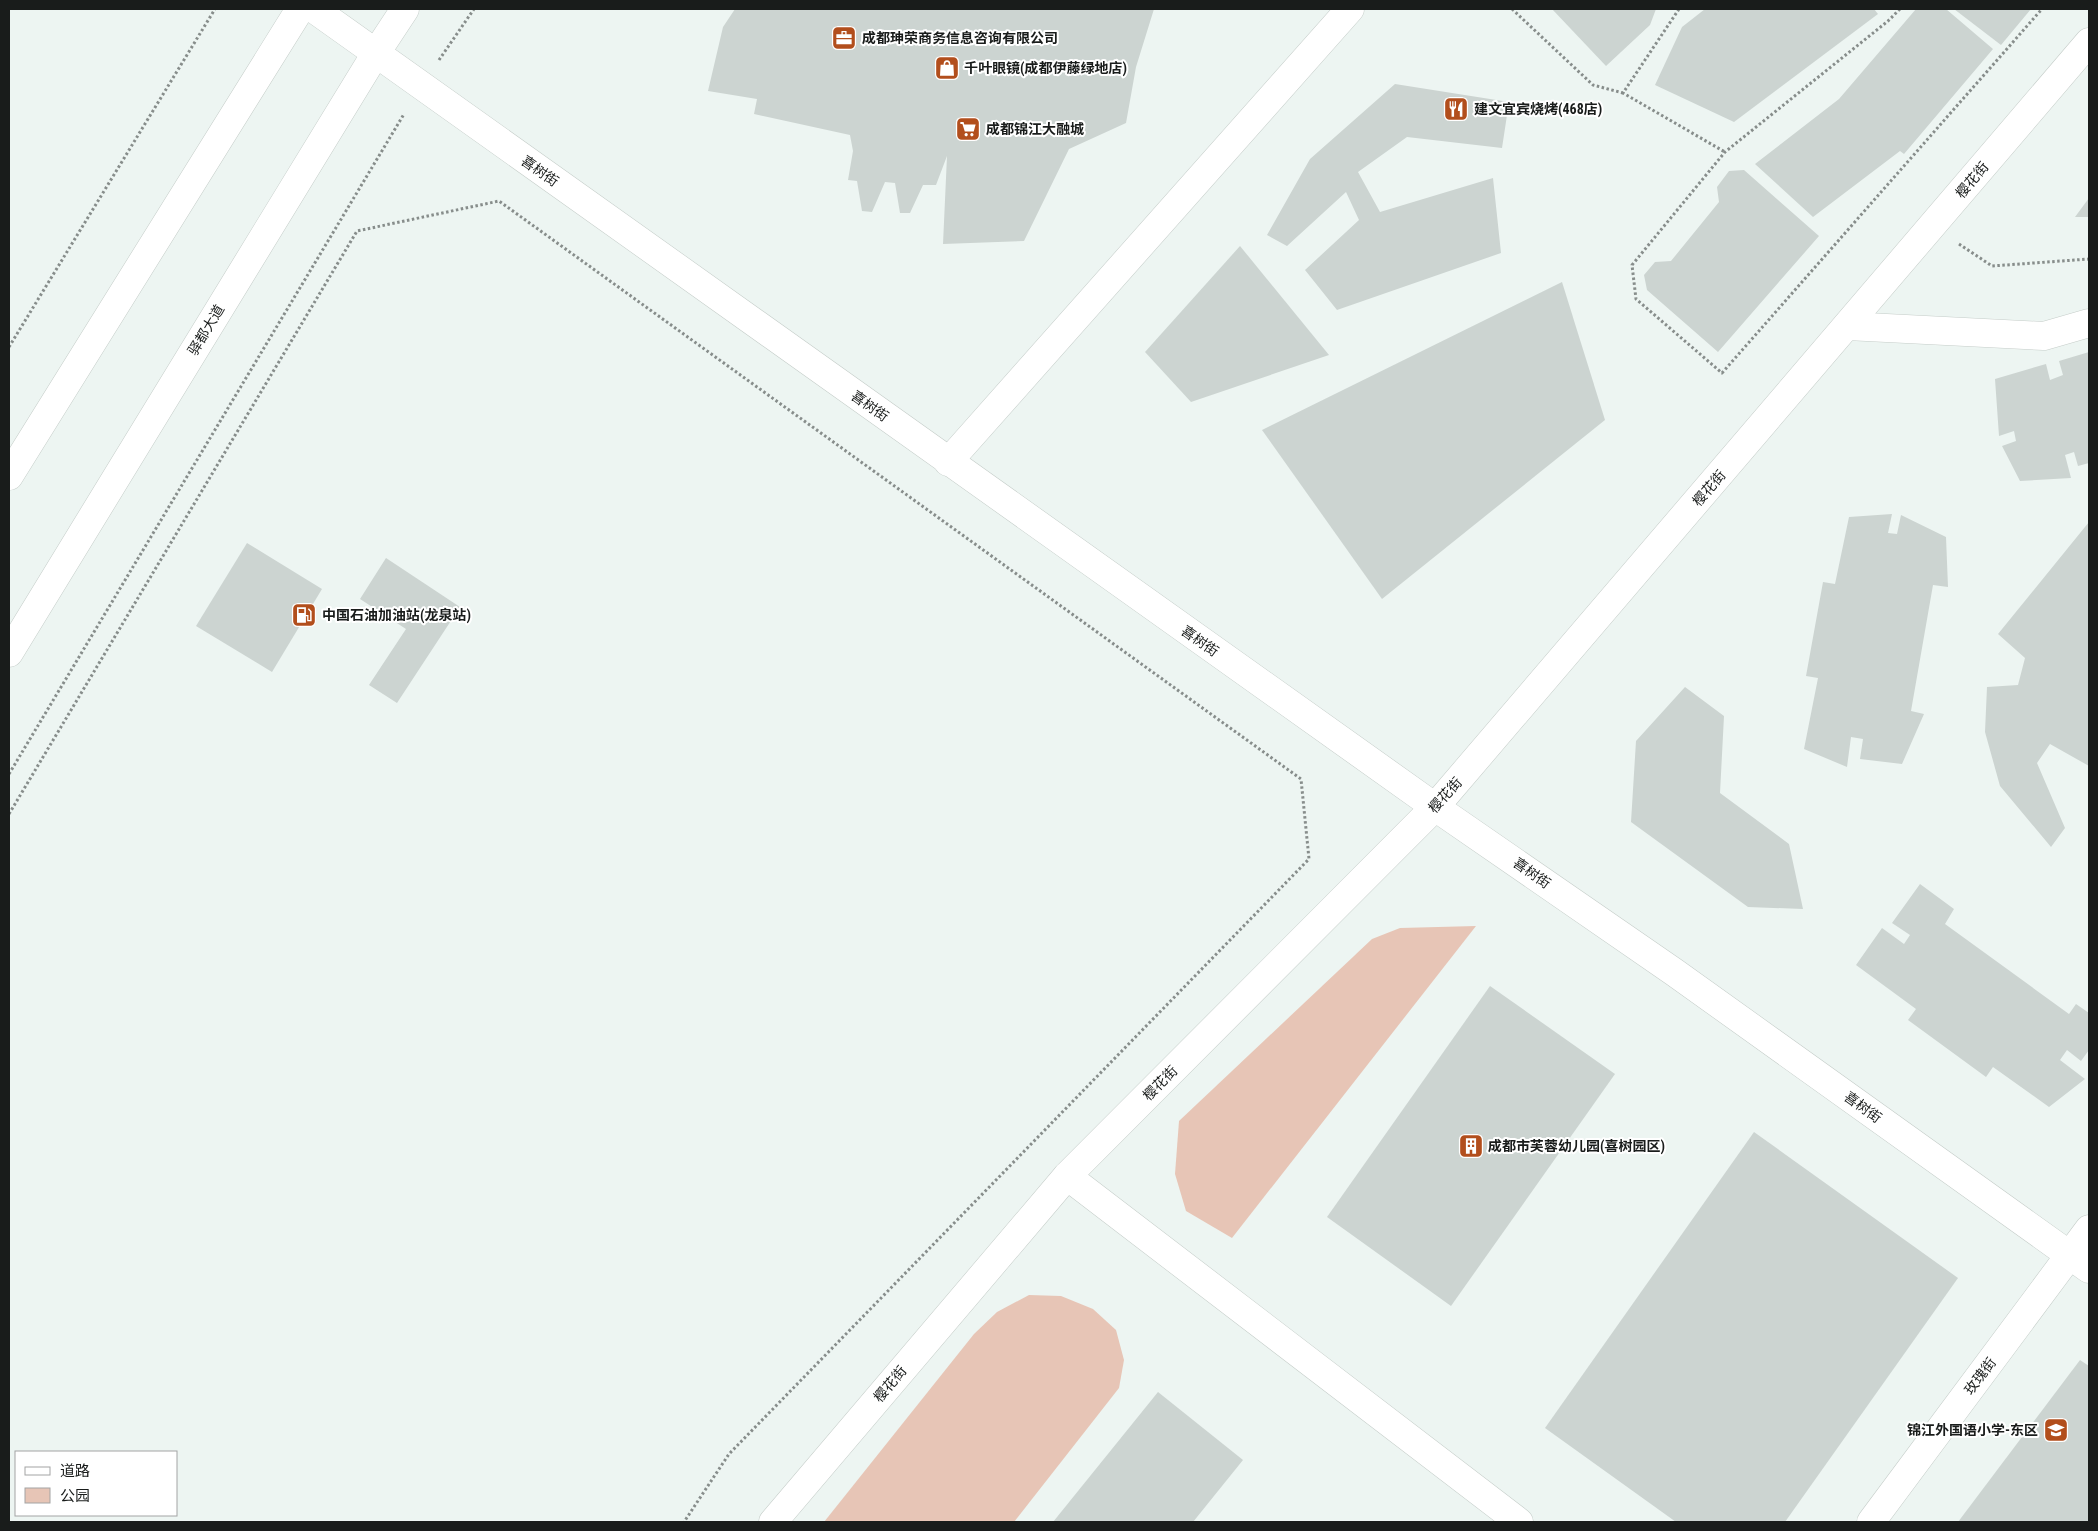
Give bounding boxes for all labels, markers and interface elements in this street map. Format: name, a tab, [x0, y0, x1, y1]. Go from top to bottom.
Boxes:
office icon: 成都珅荣商务信息咨询有限公司	[831, 25, 857, 51]
place label: 成都珅荣商务信息咨询有限公司	[862, 30, 1058, 46]
shop icon: 千叶眼镜(成都伊藤绿地店)	[934, 55, 960, 81]
place label: 千叶眼镜(成都伊藤绿地店)	[964, 60, 1127, 77]
restaurant icon: 建文宜宾烧烤(468店)	[1443, 96, 1469, 122]
place label: 建文宜宾烧烤(468店)	[1474, 101, 1602, 118]
supermarket icon: 成都锦江大融城	[955, 116, 981, 142]
place label: 成都锦江大融城	[986, 121, 1084, 137]
street label: 喜树街	[518, 152, 562, 190]
street label: 樱花街	[1952, 159, 1992, 201]
street label: 驿都大道	[185, 302, 227, 358]
street label: 喜树街	[848, 387, 892, 425]
street label: 樱花街	[1689, 467, 1729, 509]
fuel station icon: 中国石油加油站(龙泉站)	[291, 602, 317, 628]
place label: 中国石油加油站(龙泉站)	[322, 607, 471, 624]
street label: 喜树街	[1178, 622, 1222, 660]
street label: 樱花街	[1425, 774, 1465, 816]
street label: 喜树街	[1510, 854, 1554, 892]
street label: 樱花街	[1139, 1062, 1181, 1104]
street label: 喜树街	[1841, 1088, 1885, 1126]
building icon: 成都市芙蓉幼儿园(喜树园区)	[1458, 1133, 1484, 1159]
place label: 成都市芙蓉幼儿园(喜树园区)	[1488, 1138, 1665, 1155]
street label: 玫瑰街	[1961, 1354, 1999, 1398]
street label: 樱花街	[870, 1363, 910, 1405]
school or university icon: 锦江外国语小学-东区	[2043, 1417, 2069, 1443]
place label: 锦江外国语小学-东区	[1907, 1422, 2038, 1438]
legend	[15, 1451, 178, 1516]
text: 道路	[60, 1462, 90, 1480]
text: 公园	[60, 1487, 90, 1505]

